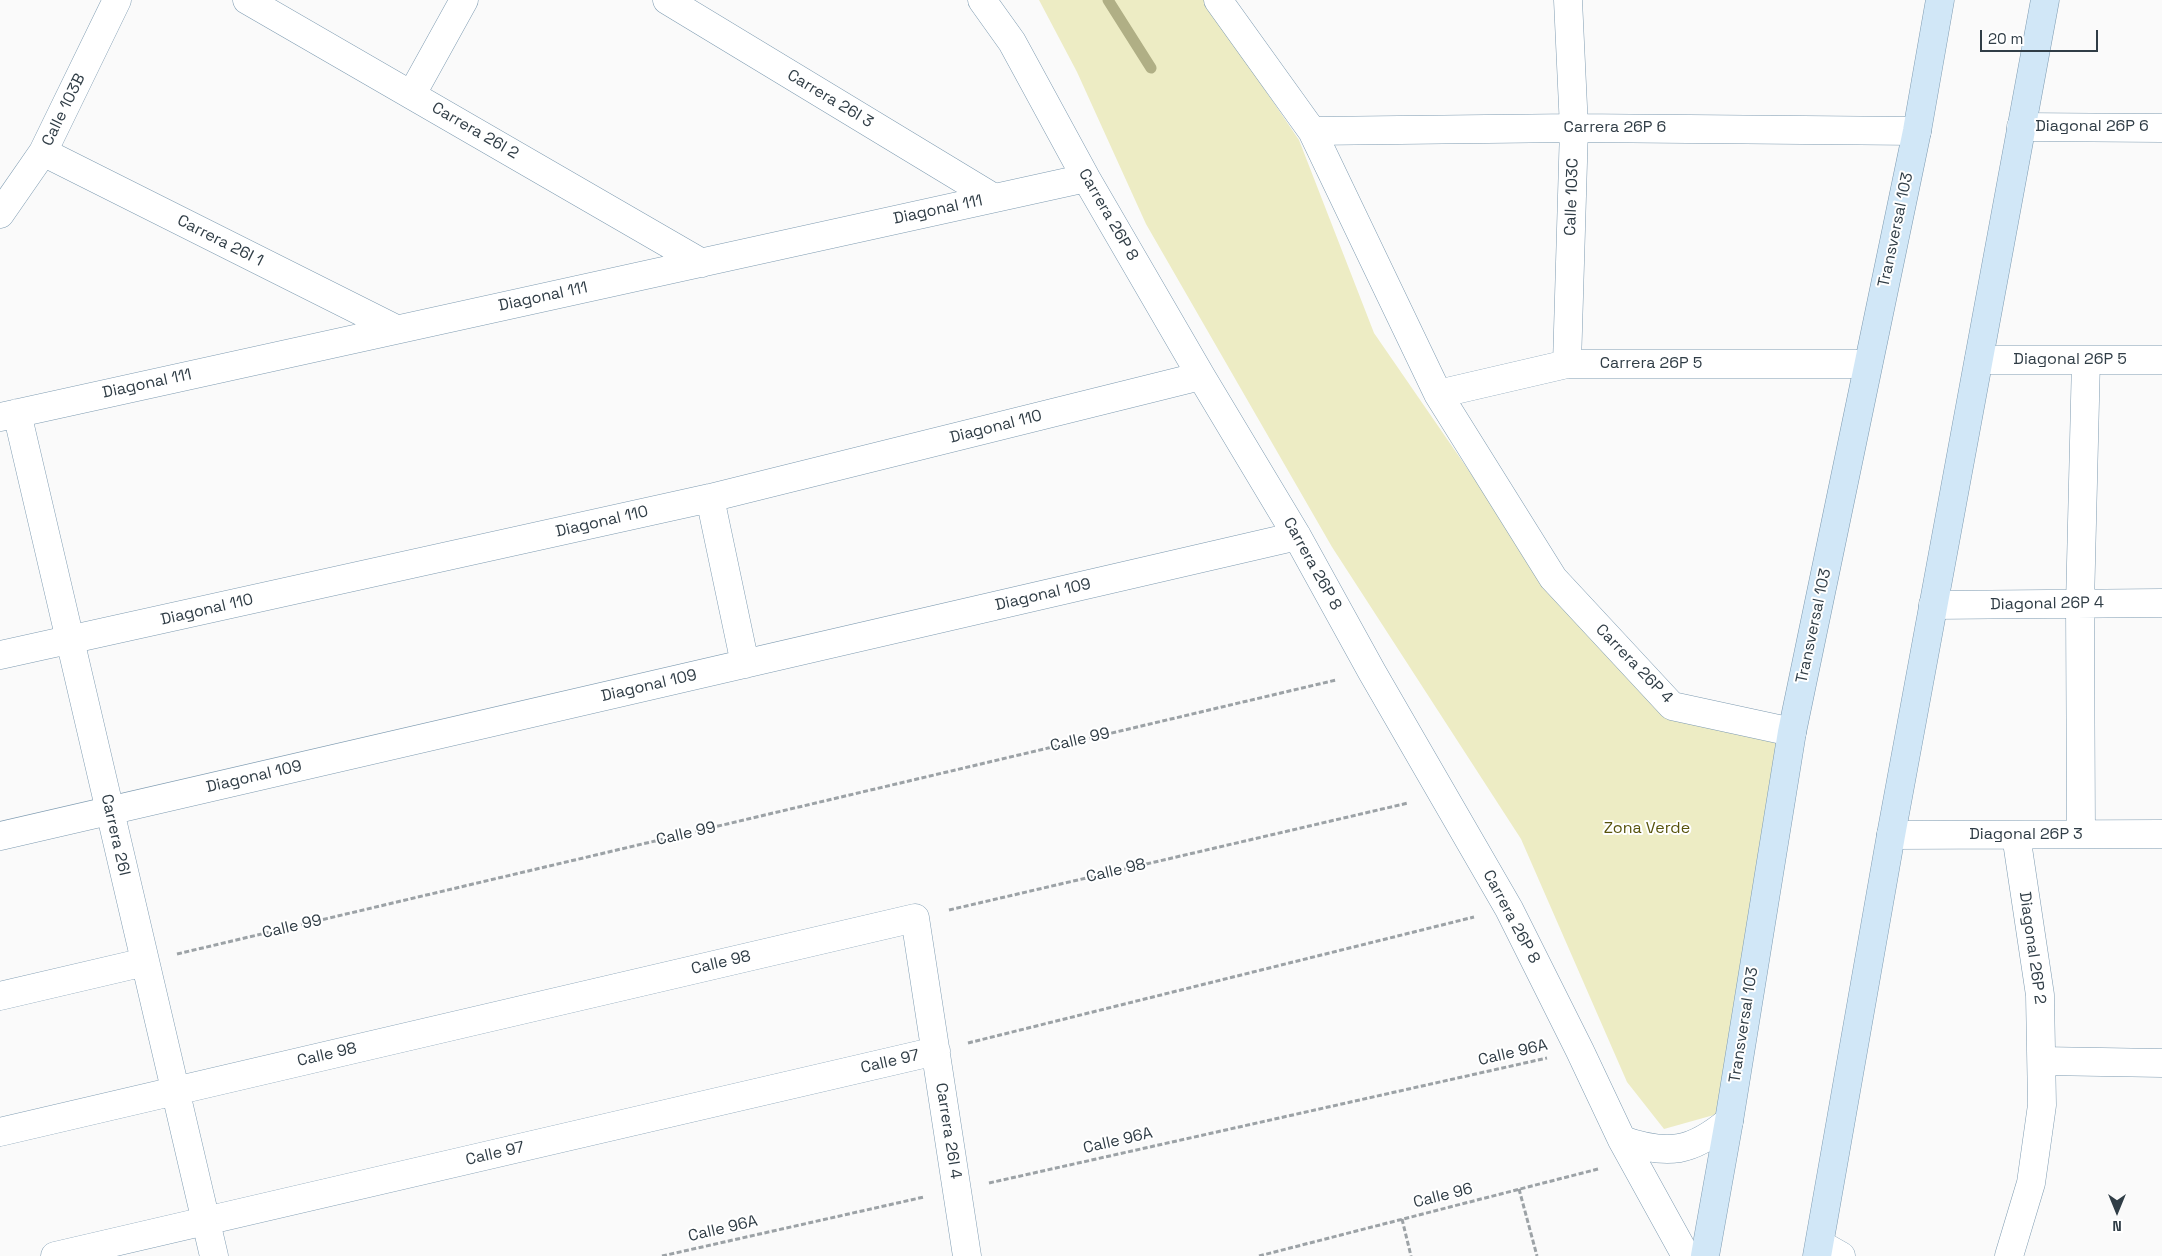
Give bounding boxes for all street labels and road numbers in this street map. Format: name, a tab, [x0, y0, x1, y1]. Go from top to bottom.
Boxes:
street label: Carrera 26I 3	[784, 66, 876, 132]
street label: Calle 103B	[38, 71, 90, 149]
street label: Carrera 26I 2	[428, 98, 522, 164]
street label: Diagonal 26P 6	[2035, 117, 2149, 137]
street label: Carrera 26P 6	[1564, 118, 1666, 138]
street label: Calle 103C	[1561, 158, 1583, 236]
street label: Carrera 26P 8	[1074, 166, 1142, 264]
street label: Transversal 103	[1874, 171, 1918, 289]
street label: Diagonal 111	[892, 191, 984, 229]
street label: Carrera 26I 1	[174, 211, 266, 271]
street label: Diagonal 111	[497, 278, 589, 316]
street label: Diagonal 26P 5	[2013, 350, 2127, 370]
street label: Carrera 26P 5	[1600, 354, 1702, 374]
street label: Diagonal 111	[101, 365, 193, 403]
street label: Diagonal 110	[948, 406, 1044, 448]
street label: Diagonal 110	[554, 502, 650, 542]
street label: Carrera 26P 8	[1279, 514, 1345, 614]
street label: Transversal 103	[1792, 567, 1836, 685]
street label: Diagonal 109	[993, 575, 1093, 615]
street label: Diagonal 110	[159, 590, 255, 630]
street label: Diagonal 26P 4	[1990, 593, 2104, 615]
street label: Carrera 26P 4	[1591, 620, 1677, 708]
street label: Diagonal 109	[599, 666, 699, 706]
street label: Calle 99	[1048, 724, 1112, 756]
street label: Diagonal 109	[204, 757, 304, 797]
street label: Carrera 26I	[96, 792, 134, 878]
street label: Calle 99	[654, 818, 718, 850]
street label: Diagonal 26P 3	[1969, 825, 2083, 845]
street label: Calle 98	[1084, 855, 1148, 887]
street label: Carrera 26P 8	[1478, 867, 1544, 967]
street label: Diagonal 26P 2	[2015, 890, 2049, 1006]
street label: Calle 99	[260, 911, 324, 943]
street label: Calle 98	[689, 947, 753, 979]
street label: Transversal 103	[1725, 966, 1763, 1084]
street label: Calle 96A	[1476, 1036, 1550, 1070]
street label: Calle 98	[295, 1039, 359, 1071]
street label: Calle 97	[859, 1046, 921, 1078]
street label: Carrera 26I 4	[931, 1081, 965, 1181]
street label: Calle 96A	[1081, 1124, 1155, 1158]
street label: Calle 97	[464, 1138, 526, 1170]
street label: Calle 96	[1411, 1179, 1475, 1213]
street label: Calle 96A	[686, 1212, 760, 1246]

